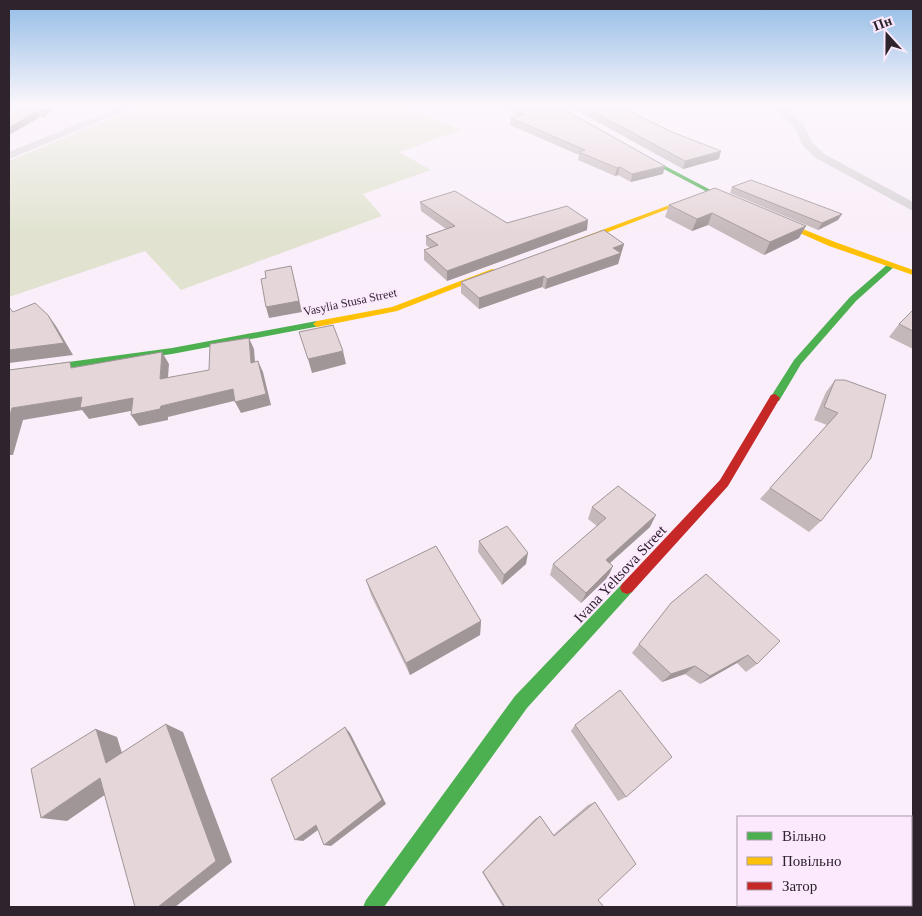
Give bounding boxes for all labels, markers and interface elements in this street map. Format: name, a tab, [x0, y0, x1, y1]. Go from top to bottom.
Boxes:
north arrow	[862, 10, 912, 60]
text: Пн	[871, 13, 894, 34]
street label: Vasylia Stusa Street	[302, 285, 399, 319]
street label: Ivana Yeltsova Street	[571, 521, 670, 626]
legend	[737, 816, 912, 906]
text: Вільно	[782, 828, 826, 844]
text: Повільно	[782, 853, 841, 869]
text: Затор	[782, 878, 817, 894]

